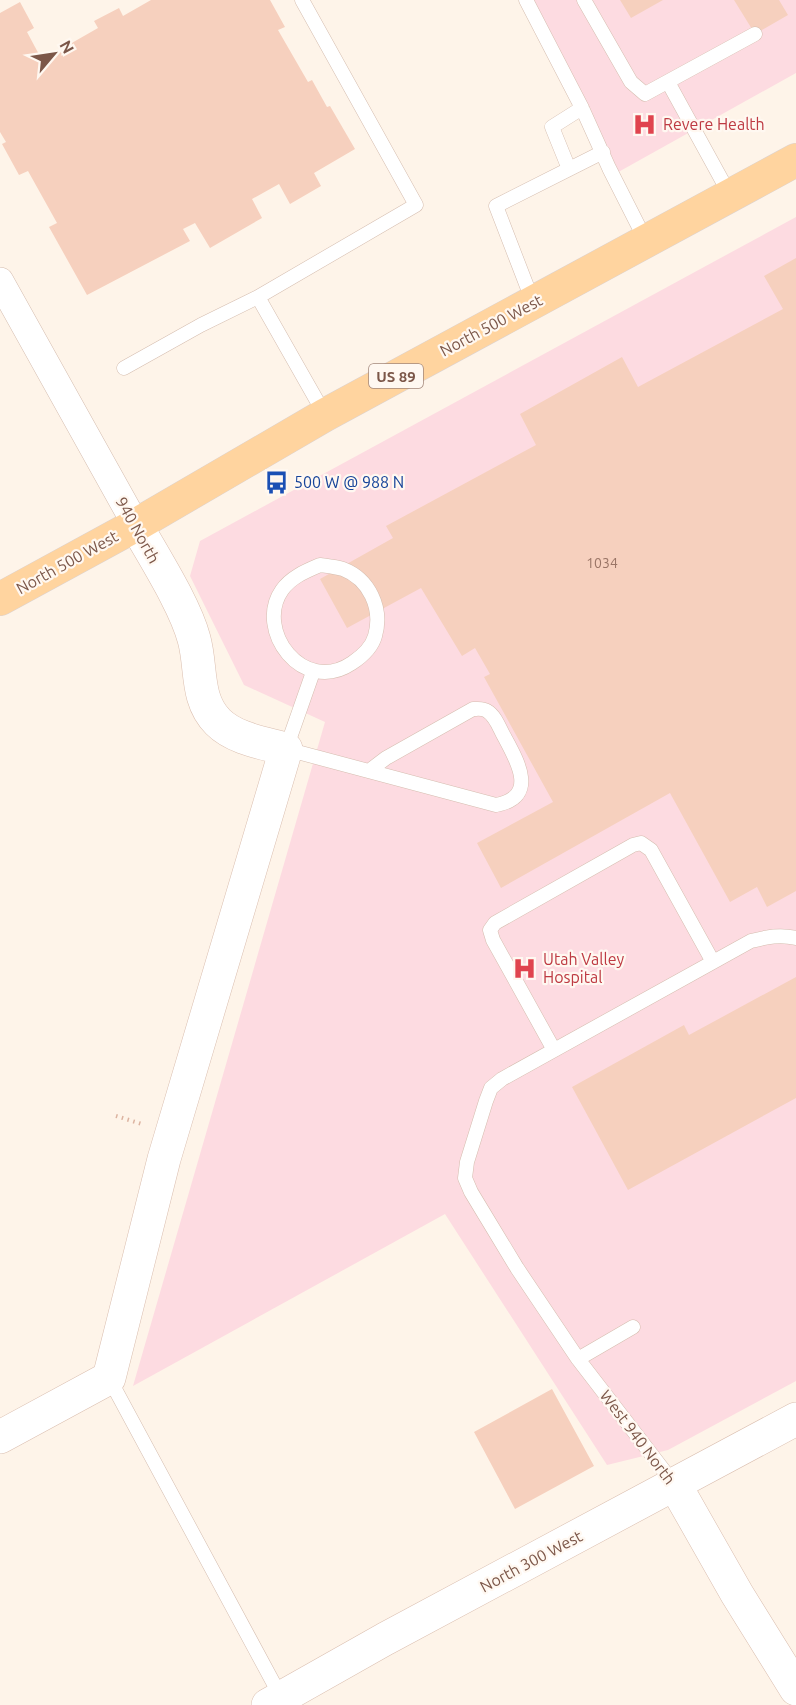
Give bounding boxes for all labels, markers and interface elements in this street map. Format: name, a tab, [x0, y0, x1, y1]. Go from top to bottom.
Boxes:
north arrow	[24, 24, 84, 84]
text: N	[56, 37, 78, 56]
hospital icon: Revere Health	[632, 111, 658, 137]
place label: Revere Health	[663, 115, 765, 133]
street label: North 500 West	[437, 290, 546, 360]
road number: US 89	[369, 364, 423, 388]
bus stop icon: 500 W @ 988 N	[263, 469, 289, 495]
place label: 500 W @ 988 N	[294, 473, 404, 491]
street label: 940 North	[112, 494, 164, 566]
street label: North 500 West	[13, 526, 122, 597]
house number: 1034	[586, 555, 618, 571]
place label: Utah Valley Hospital	[543, 950, 625, 986]
hospital icon: Utah Valley Hospital	[512, 955, 538, 981]
street label: West 940 North	[597, 1386, 679, 1488]
street label: North 300 West	[477, 1526, 586, 1596]

